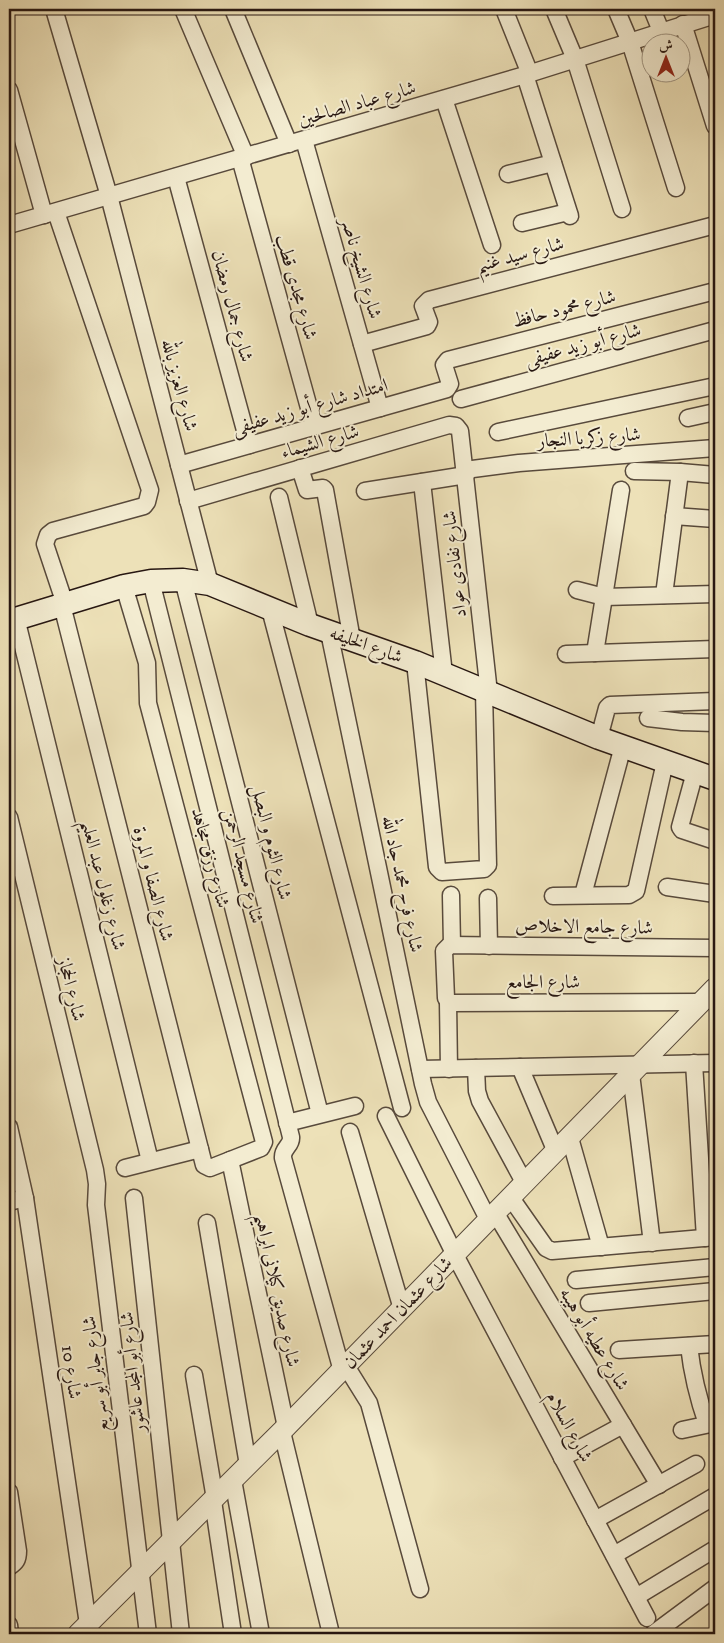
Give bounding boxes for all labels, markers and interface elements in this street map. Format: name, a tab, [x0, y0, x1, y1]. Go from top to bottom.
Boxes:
north arrow	[642, 32, 692, 82]
text: ش	[659, 37, 673, 55]
street label: شارع عباد الصالحين	[295, 76, 419, 135]
street label: شارع الشيخ ناصر	[330, 213, 386, 323]
street label: شارع مجدى قطب	[267, 231, 322, 343]
street label: شارع سيد غنيم	[474, 232, 568, 284]
street label: شارع جمال رمضان	[203, 248, 258, 365]
street label: شارع محمود حافظ	[510, 285, 619, 336]
street label: شارع أبو زيد عفيفى	[522, 317, 644, 374]
street label: شارع العزيز بالله	[153, 335, 206, 434]
street label: امتداد شارع أبو زيد عفيفى	[229, 372, 391, 443]
street label: شارع الشيماء	[278, 420, 363, 467]
street label: شارع زكريا النجار	[535, 423, 642, 456]
street label: شارع نفادى عواد	[438, 509, 475, 619]
street label: شارع الخليفه	[325, 621, 406, 672]
street label: شارع الثوم و البصل	[242, 782, 296, 903]
street label: شارع رزق مجاهد	[183, 805, 234, 911]
street label: شارع مسجد الرحمن	[215, 806, 268, 927]
street label: شارع فرح محمد جاد الله	[371, 813, 432, 956]
street label: شارع زغلول عبد العليم	[69, 817, 130, 954]
street label: شارع الصفا و المروة	[125, 824, 178, 945]
street label: شارع جامع الاخلاص	[515, 914, 653, 945]
street label: شارع الحجاز	[48, 952, 90, 1024]
street label: شارع الجامع	[506, 971, 580, 999]
street label: شارع صديق كيلانى ابراهيم	[243, 1211, 305, 1371]
street label: شارع عثمان احمد عثمان	[338, 1252, 460, 1376]
street label: شارع عطيه أبو هيبه	[552, 1282, 636, 1396]
street label: شارع أبو المجد عاشور	[113, 1310, 154, 1436]
street label: شارع جابر أبو سريع	[75, 1314, 120, 1434]
street label: شارع 10	[53, 1344, 86, 1401]
street label: شارع السلام	[537, 1388, 597, 1468]

